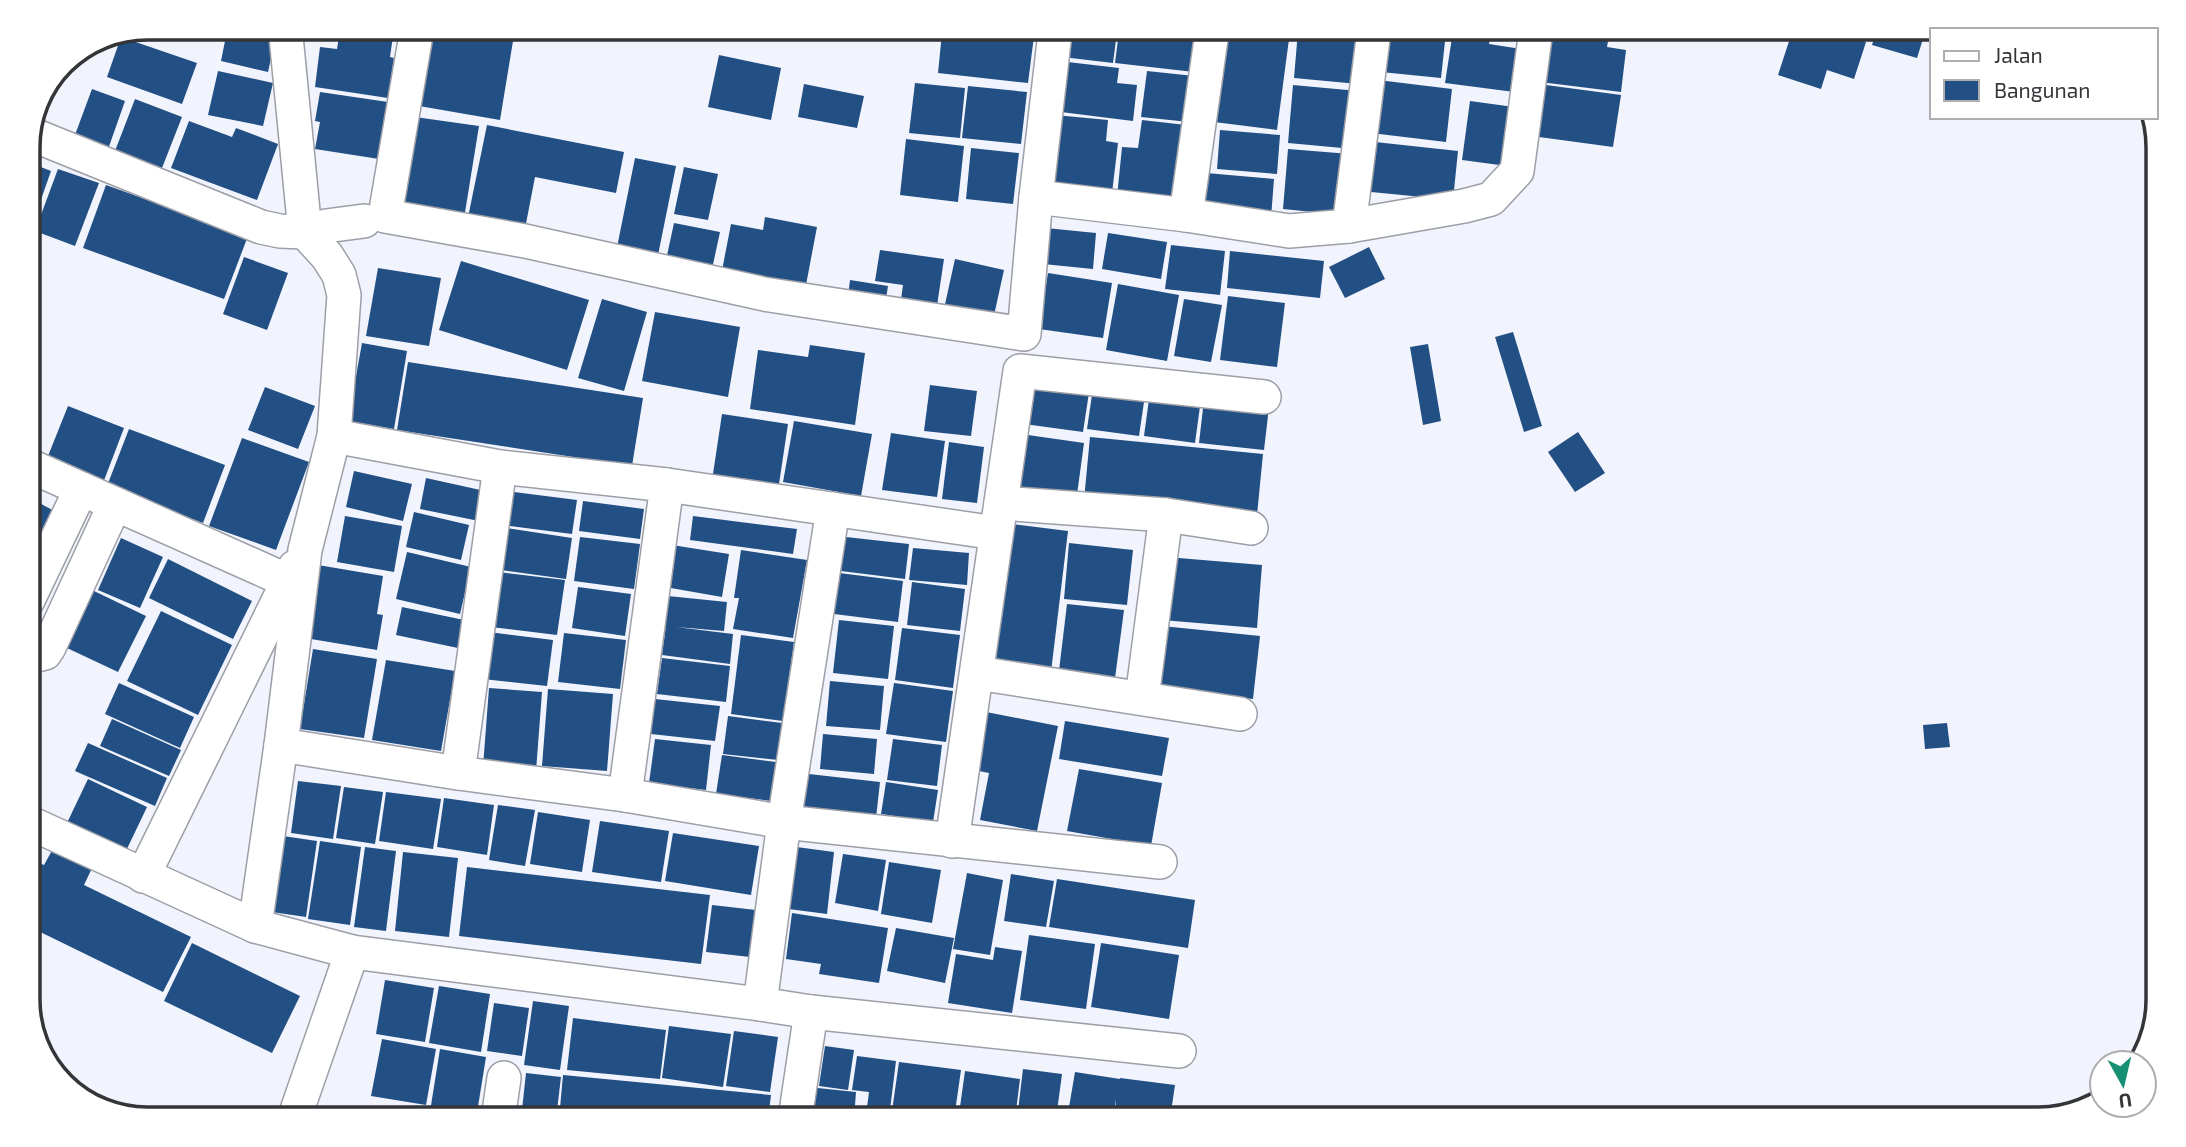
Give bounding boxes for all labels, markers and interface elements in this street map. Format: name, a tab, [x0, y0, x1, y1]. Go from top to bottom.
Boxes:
legend	[1930, 28, 2158, 119]
text: Jalan	[1994, 42, 2043, 67]
text: Bangunan	[1994, 77, 2090, 102]
north arrow	[2088, 1049, 2158, 1119]
text: U	[2117, 1089, 2133, 1114]

